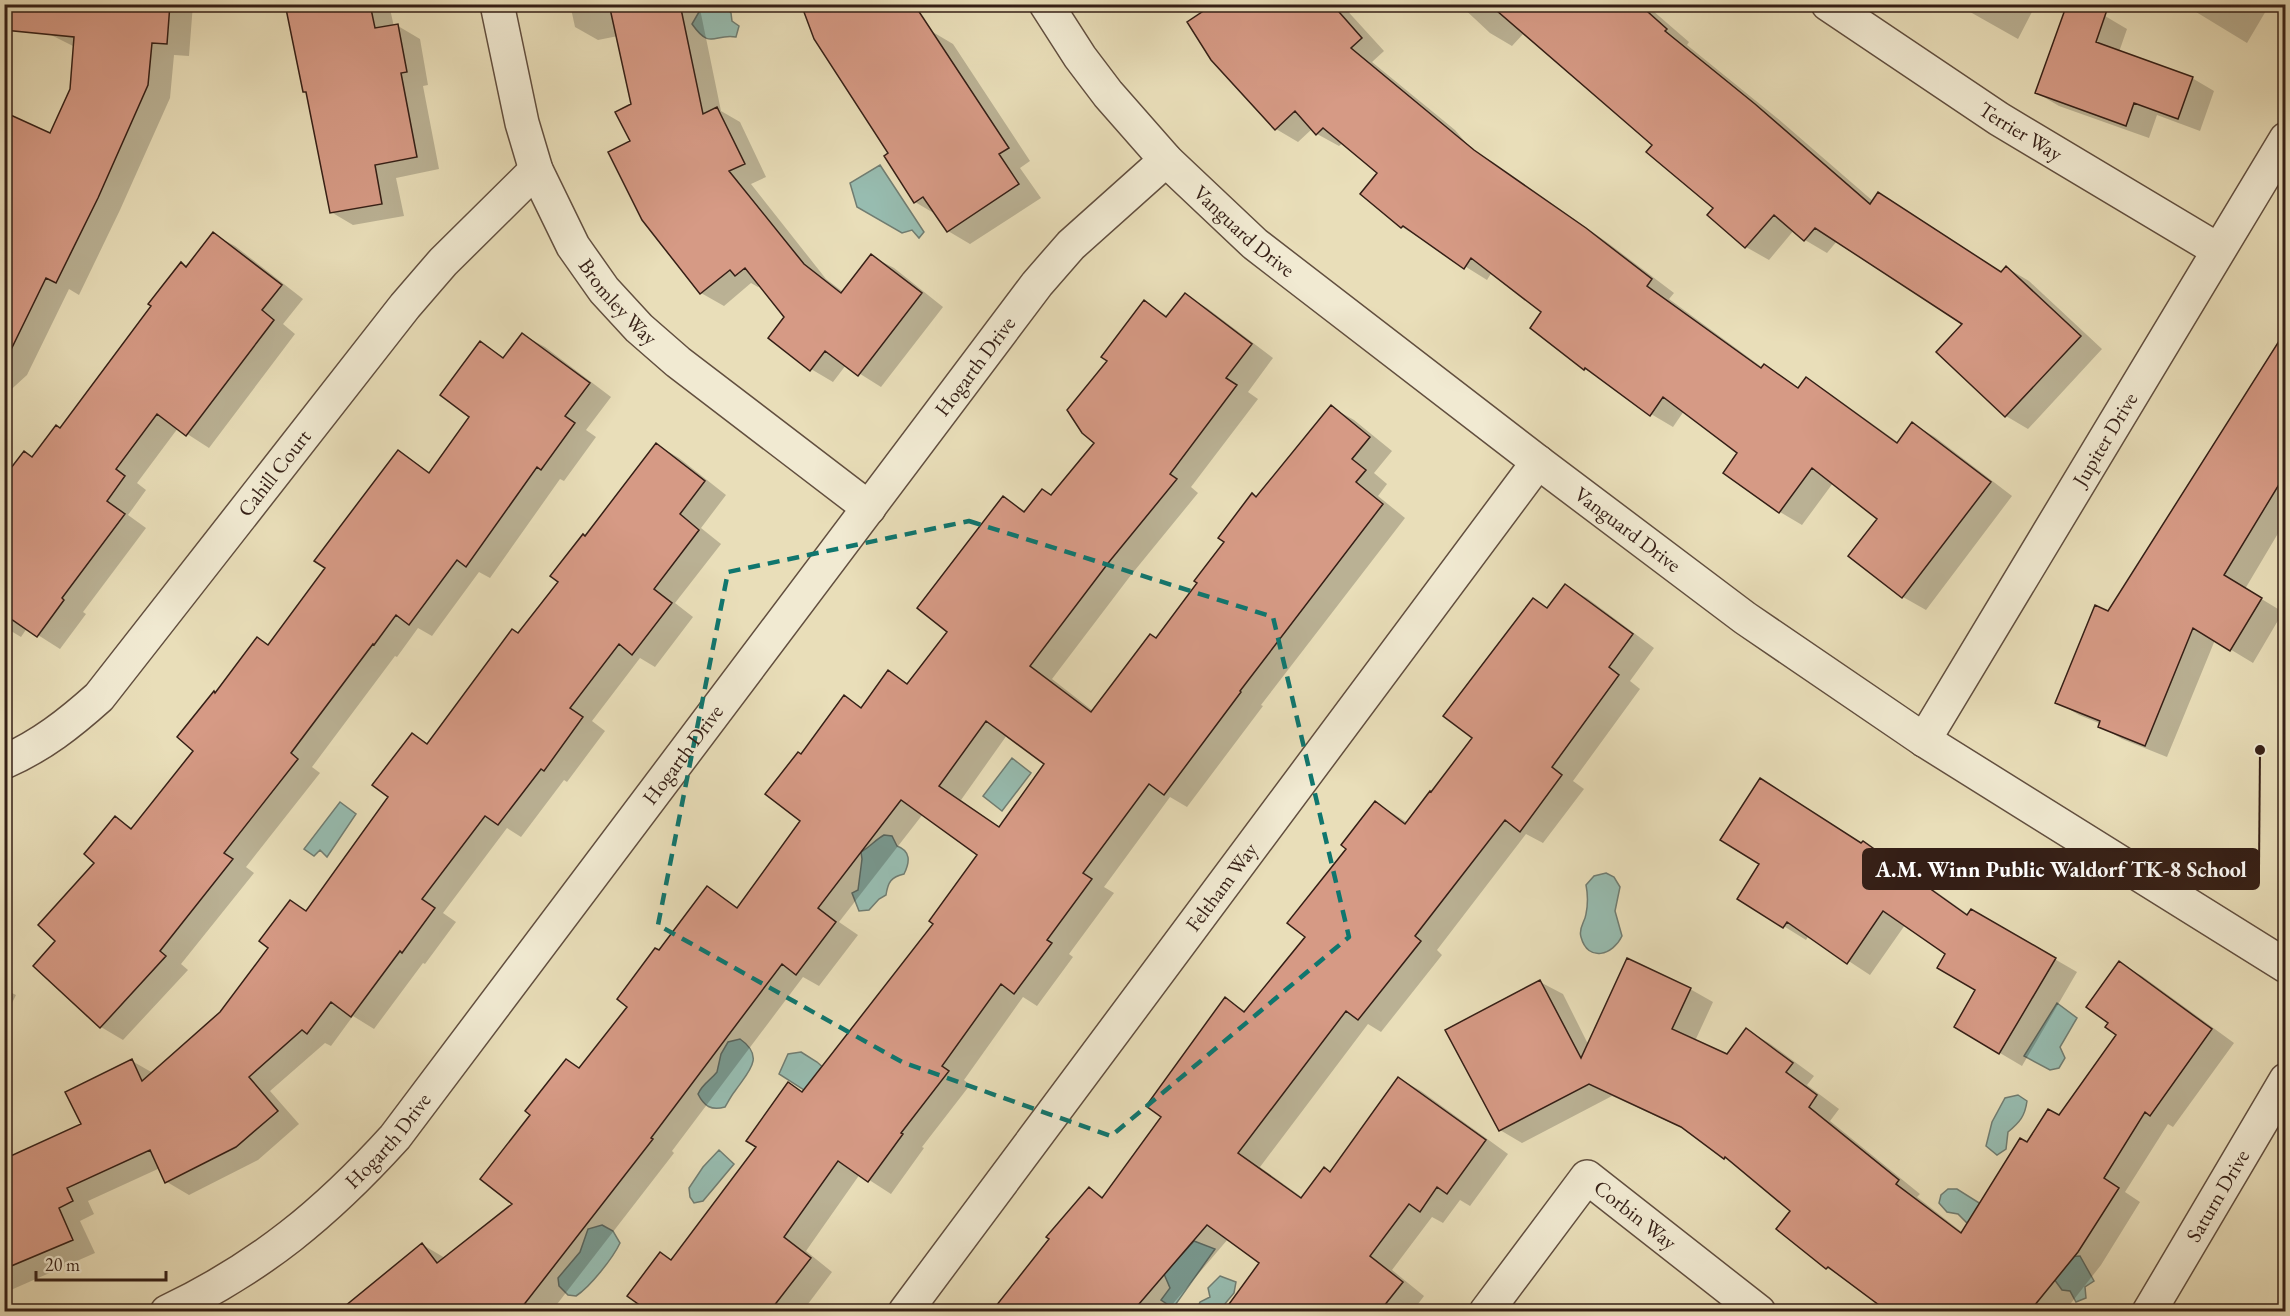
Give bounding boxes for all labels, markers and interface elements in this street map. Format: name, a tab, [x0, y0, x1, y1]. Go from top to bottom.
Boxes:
street label: Terrier Way	[1974, 95, 2068, 167]
street label: Vanguard Drive	[1188, 179, 1301, 283]
street label: Bromley Way	[573, 253, 664, 351]
street label: Hogarth Drive	[928, 311, 1021, 421]
street label: Jupiter Drive	[2065, 387, 2143, 493]
street label: Cahill Court	[231, 423, 317, 522]
street label: Vanguard Drive	[1569, 480, 1687, 578]
street label: Hogarth Drive	[636, 699, 729, 810]
street label: Feltham Way	[1179, 836, 1264, 936]
callout: A.M. Winn Public Waldorf TK-8 School	[1863, 849, 2259, 889]
text: A.M. Winn Public Waldorf TK-8 School	[1874, 855, 2247, 884]
street label: Hogarth Drive	[339, 1087, 437, 1194]
street label: Saturn Drive	[2179, 1144, 2255, 1247]
street label: Corbin Way	[1589, 1174, 1683, 1256]
scale bar	[36, 1244, 166, 1282]
text: 20 m	[45, 1253, 80, 1276]

